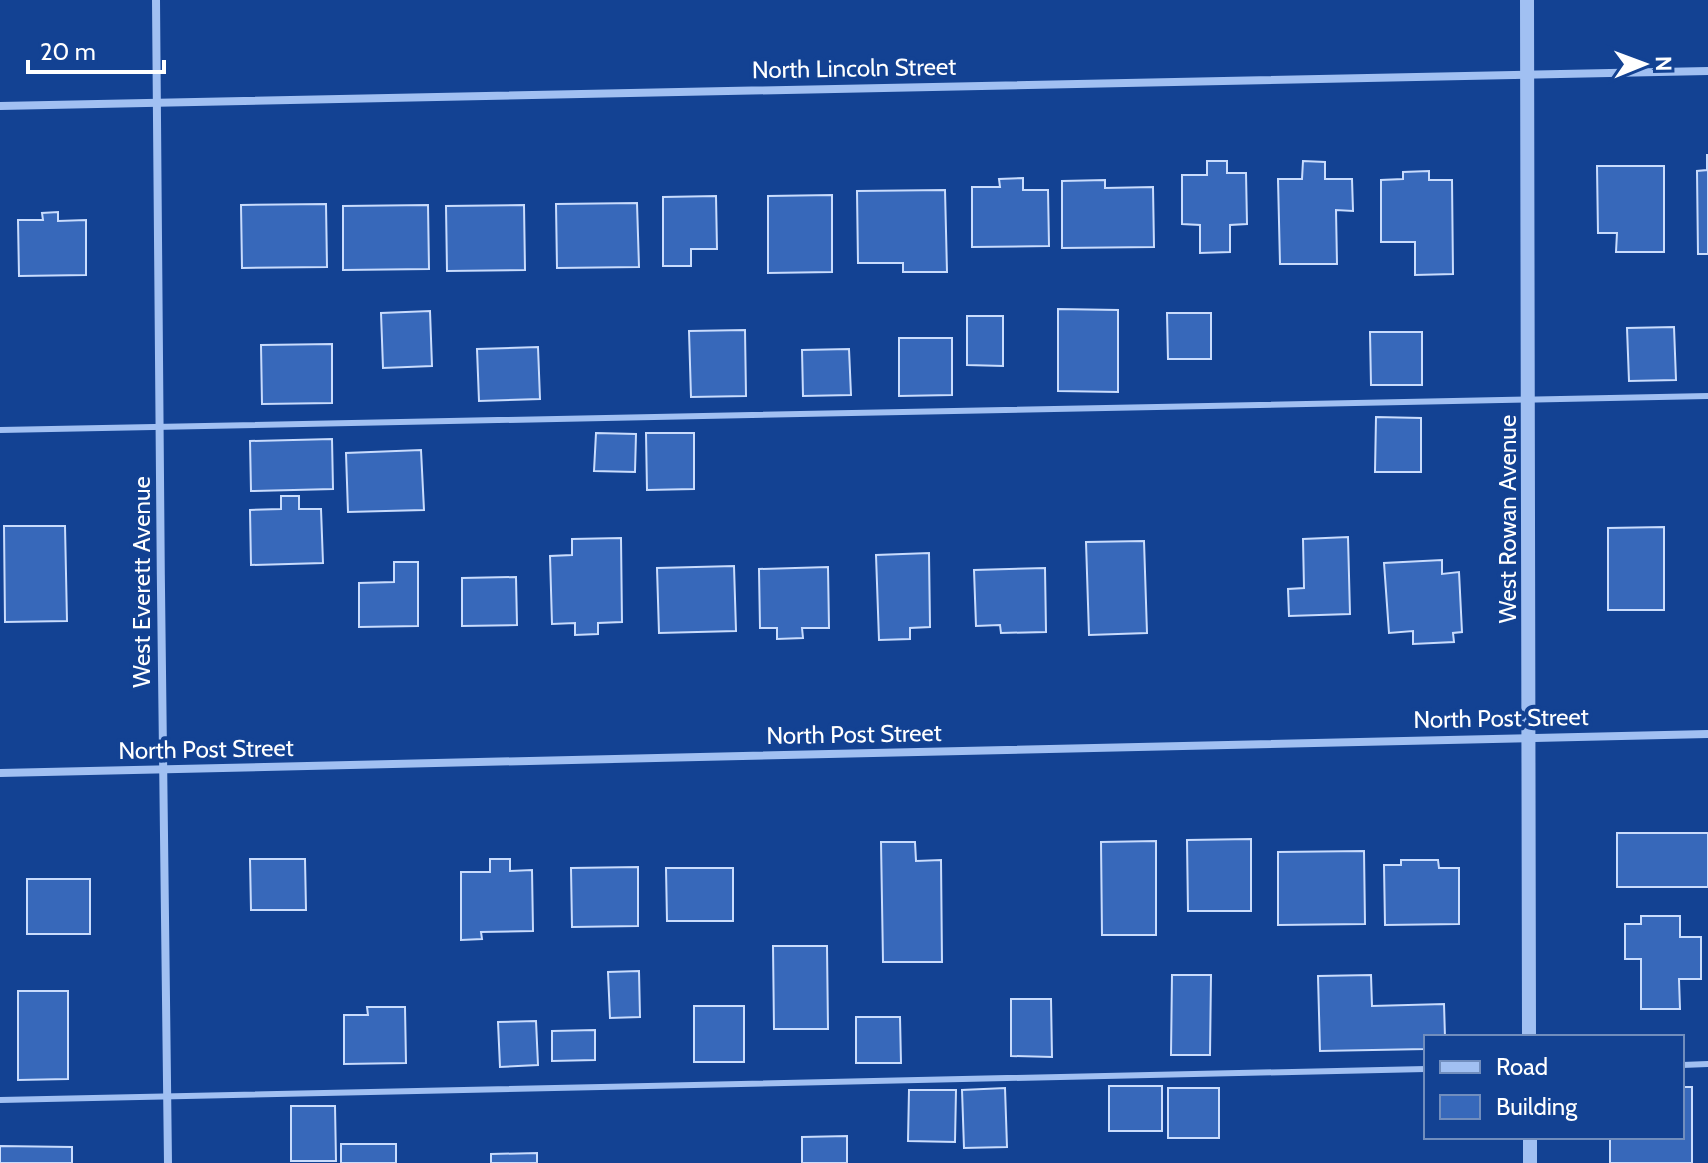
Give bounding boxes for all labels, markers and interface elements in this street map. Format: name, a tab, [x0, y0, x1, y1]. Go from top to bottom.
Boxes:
scale bar	[28, 24, 164, 74]
north arrow	[1604, 24, 1684, 104]
text: 20 m	[40, 37, 96, 66]
street label: North Lincoln Street	[752, 52, 956, 84]
text: N	[1650, 56, 1677, 72]
street label: West Rowan Avenue	[1493, 415, 1522, 623]
street label: West Everett Avenue	[127, 476, 156, 688]
street label: North Post Street	[1413, 702, 1589, 734]
street label: North Post Street	[766, 718, 942, 750]
street label: North Post Street	[118, 733, 294, 765]
legend	[1424, 1035, 1684, 1139]
text: Road	[1496, 1052, 1548, 1081]
text: Building	[1496, 1092, 1578, 1121]

